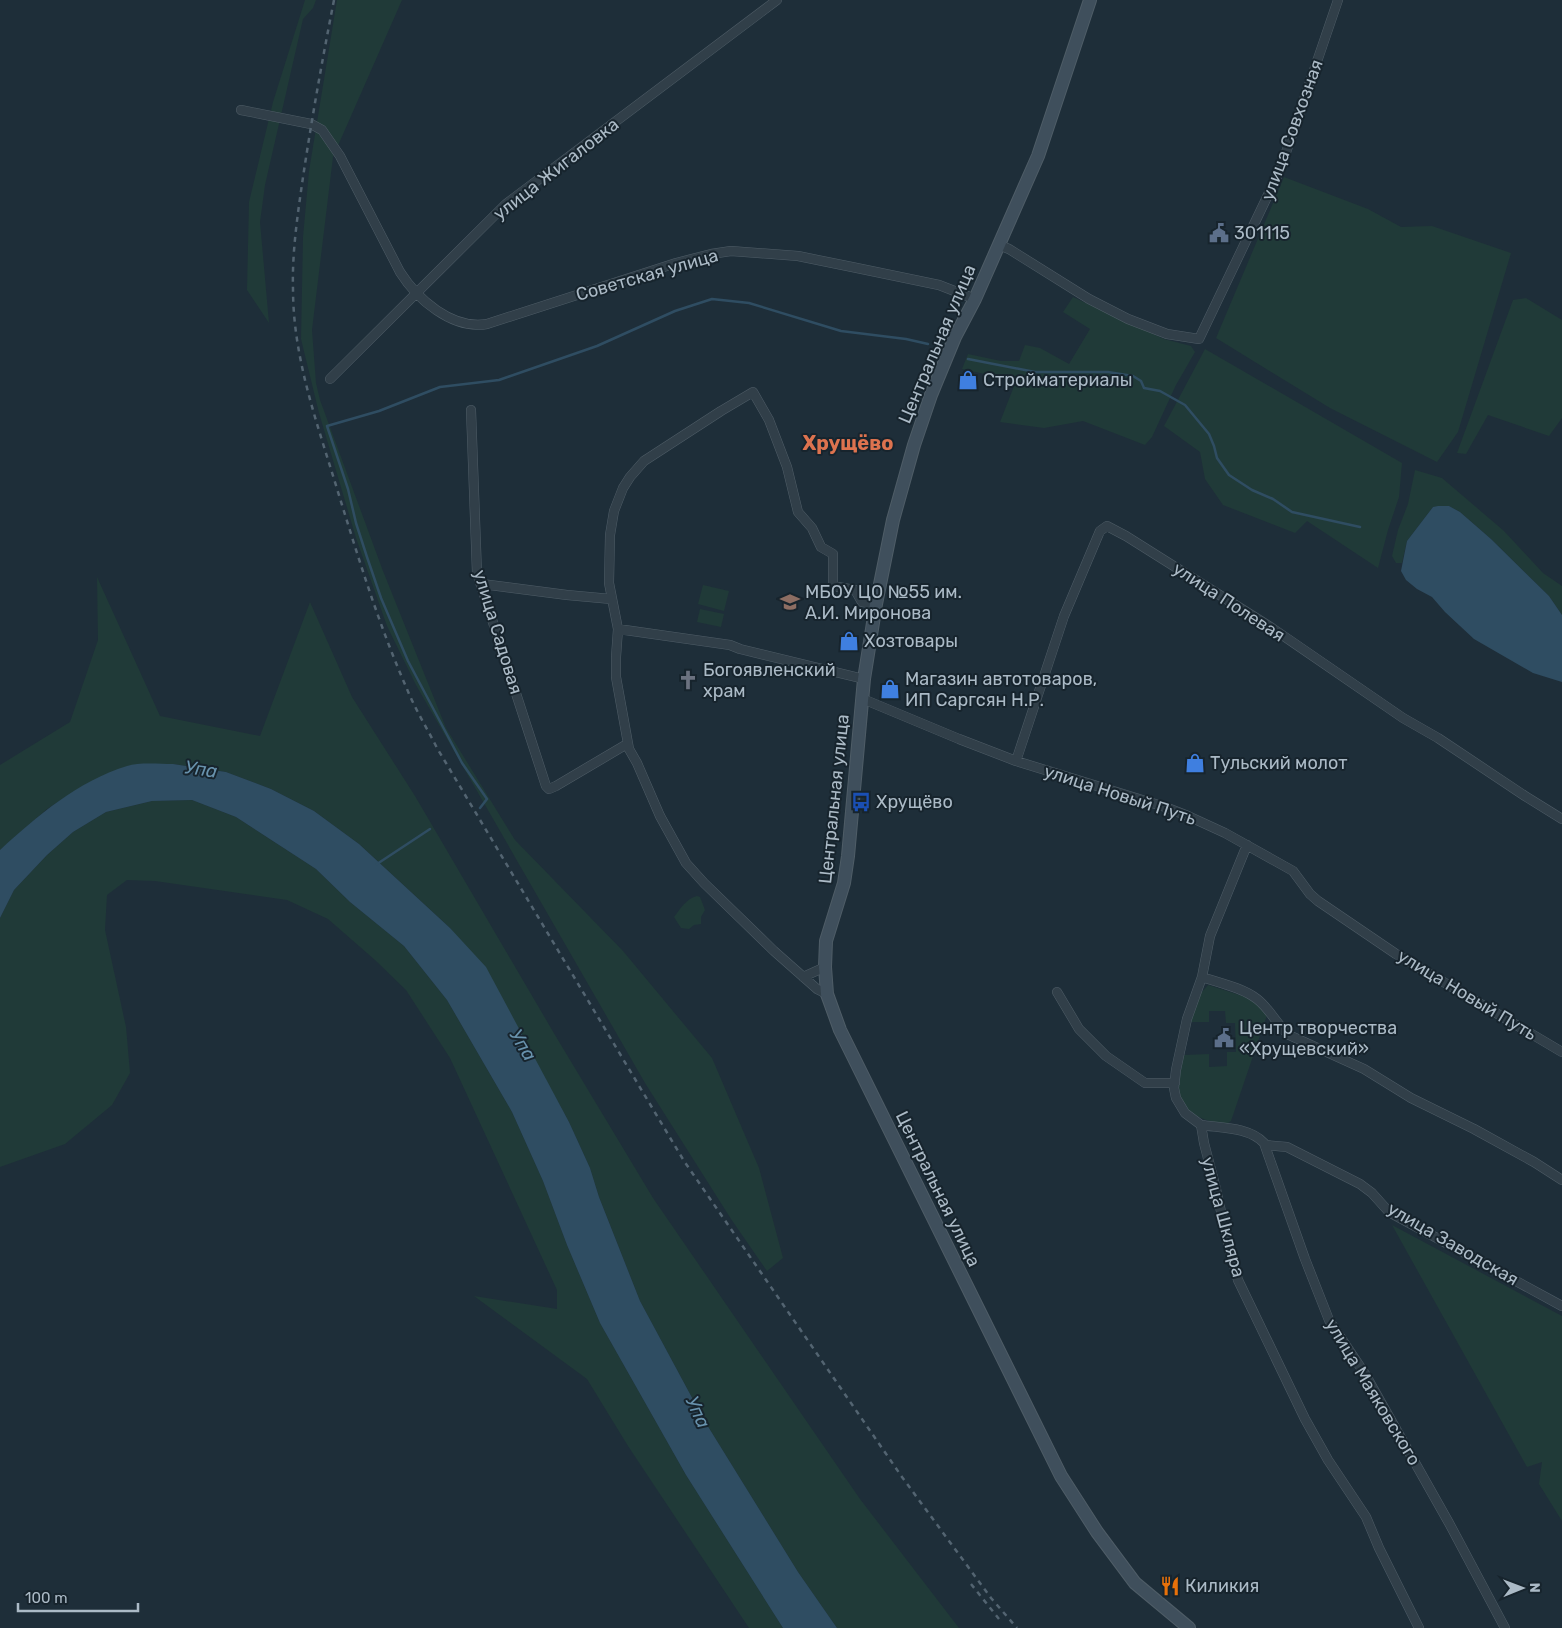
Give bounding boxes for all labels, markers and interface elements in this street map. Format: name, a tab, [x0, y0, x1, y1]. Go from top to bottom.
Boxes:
street label: улица Совхозная	[1256, 56, 1328, 204]
street label: улица Жигаловка	[489, 113, 623, 225]
public building icon: 301115	[1208, 222, 1230, 244]
place label: 301115	[1234, 222, 1290, 244]
street label: Советская улица	[573, 244, 721, 306]
street label: Центральная улица	[894, 261, 980, 427]
shop icon: Стройматериалы	[957, 369, 979, 391]
place label: Стройматериалы	[983, 369, 1133, 391]
district label: Хрущёво	[802, 431, 894, 455]
street label: улица Полевая	[1169, 557, 1289, 647]
street label: улица Садовая	[469, 567, 527, 697]
place label: МБОУ ЦО №55 им. А.И. Миронова	[805, 581, 962, 624]
school or university icon: МБОУ ЦО №55 им. А.И. Миронова	[779, 591, 801, 613]
shop icon: Хозтовары	[838, 630, 860, 652]
place label: Хозтовары	[864, 630, 958, 652]
place label: Богоявленский храм	[703, 659, 836, 702]
place label: Магазин автотоваров, ИП Саргсян Н.Р.	[905, 668, 1097, 711]
church icon: Богоявленский храм	[677, 669, 699, 691]
shop icon: Магазин автотоваров, ИП Саргсян Н.Р.	[879, 678, 901, 700]
street label: Центральная улица	[814, 713, 854, 885]
shop icon: Тульский молот	[1184, 752, 1206, 774]
place label: Тульский молот	[1210, 752, 1348, 774]
water label: Упа	[183, 755, 219, 783]
street label: улица Новый Путь	[1041, 760, 1199, 830]
bus stop icon: Хрущёво	[850, 791, 872, 813]
place label: Хрущёво	[876, 791, 953, 813]
street label: улица Новый Путь	[1393, 945, 1541, 1045]
place label: Центр творчества «Хрущевский»	[1239, 1017, 1397, 1060]
water label: Упа	[505, 1025, 541, 1065]
public building icon: Центр творчества «Хрущевский»	[1213, 1027, 1235, 1049]
street label: Центральная улица	[891, 1108, 985, 1270]
street label: улица Шкляра	[1196, 1154, 1250, 1280]
street label: улица Заводская	[1383, 1198, 1523, 1290]
street label: улица Маяковского	[1321, 1315, 1425, 1469]
water label: Упа	[681, 1392, 715, 1432]
north arrow	[1497, 1563, 1547, 1613]
restaurant icon: Киликия	[1159, 1575, 1181, 1597]
place label: Киликия	[1185, 1575, 1259, 1597]
scale bar	[18, 1580, 138, 1612]
text: N	[1526, 1583, 1543, 1593]
text: 100 m	[25, 1589, 67, 1607]

